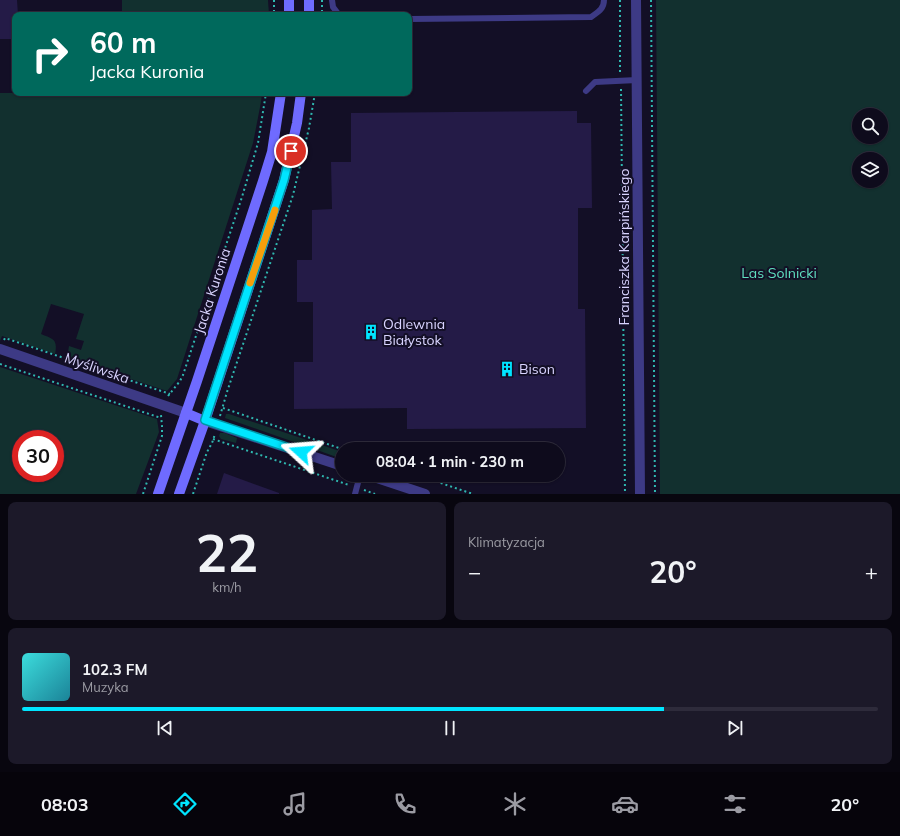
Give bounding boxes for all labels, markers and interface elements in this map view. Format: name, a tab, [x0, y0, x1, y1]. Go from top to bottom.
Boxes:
text: 60 m	[90, 25, 156, 60]
icon: right	[24, 28, 76, 80]
text: Jacka Kuronia	[90, 60, 204, 83]
map controls	[852, 108, 888, 188]
button: search	[852, 108, 888, 144]
pin	[274, 134, 308, 168]
icon: arrive	[280, 140, 302, 162]
button: layers	[852, 152, 888, 188]
street label: Franciszka Karpińskiego	[615, 169, 633, 325]
street label: Jacka Kuronia	[190, 246, 234, 336]
park label: Las Solnicki	[741, 264, 817, 282]
place label: Odlewnia Białystok	[383, 315, 445, 349]
building icon: Odlewnia Białystok	[362, 323, 380, 341]
street label: Myśliwska	[62, 349, 132, 387]
building icon: Bison	[498, 360, 516, 378]
place label: Bison	[519, 360, 555, 378]
speed limit sign: 30	[12, 430, 64, 482]
position arrow	[280, 431, 322, 473]
text: 08:04 · 1 min · 230 m	[376, 452, 524, 471]
text: 22	[196, 520, 258, 585]
text: Klimatyzacja	[468, 534, 545, 550]
text: 20°	[649, 553, 697, 591]
text: −	[468, 558, 481, 586]
text: +	[865, 558, 878, 586]
text: km/h	[212, 579, 242, 595]
text: 102.3 FM	[82, 660, 147, 679]
text: Muzyka	[82, 679, 129, 695]
icon: previous	[154, 717, 176, 739]
icon: pause	[439, 717, 461, 739]
icon: next	[724, 717, 746, 739]
icon: directions	[171, 790, 199, 818]
icon: music	[281, 790, 309, 818]
icon: phone	[391, 790, 419, 818]
icon: climate	[501, 790, 529, 818]
icon: car	[611, 790, 639, 818]
icon: filters	[721, 790, 749, 818]
text: 08:03	[41, 793, 89, 816]
text: 20°	[831, 793, 859, 816]

